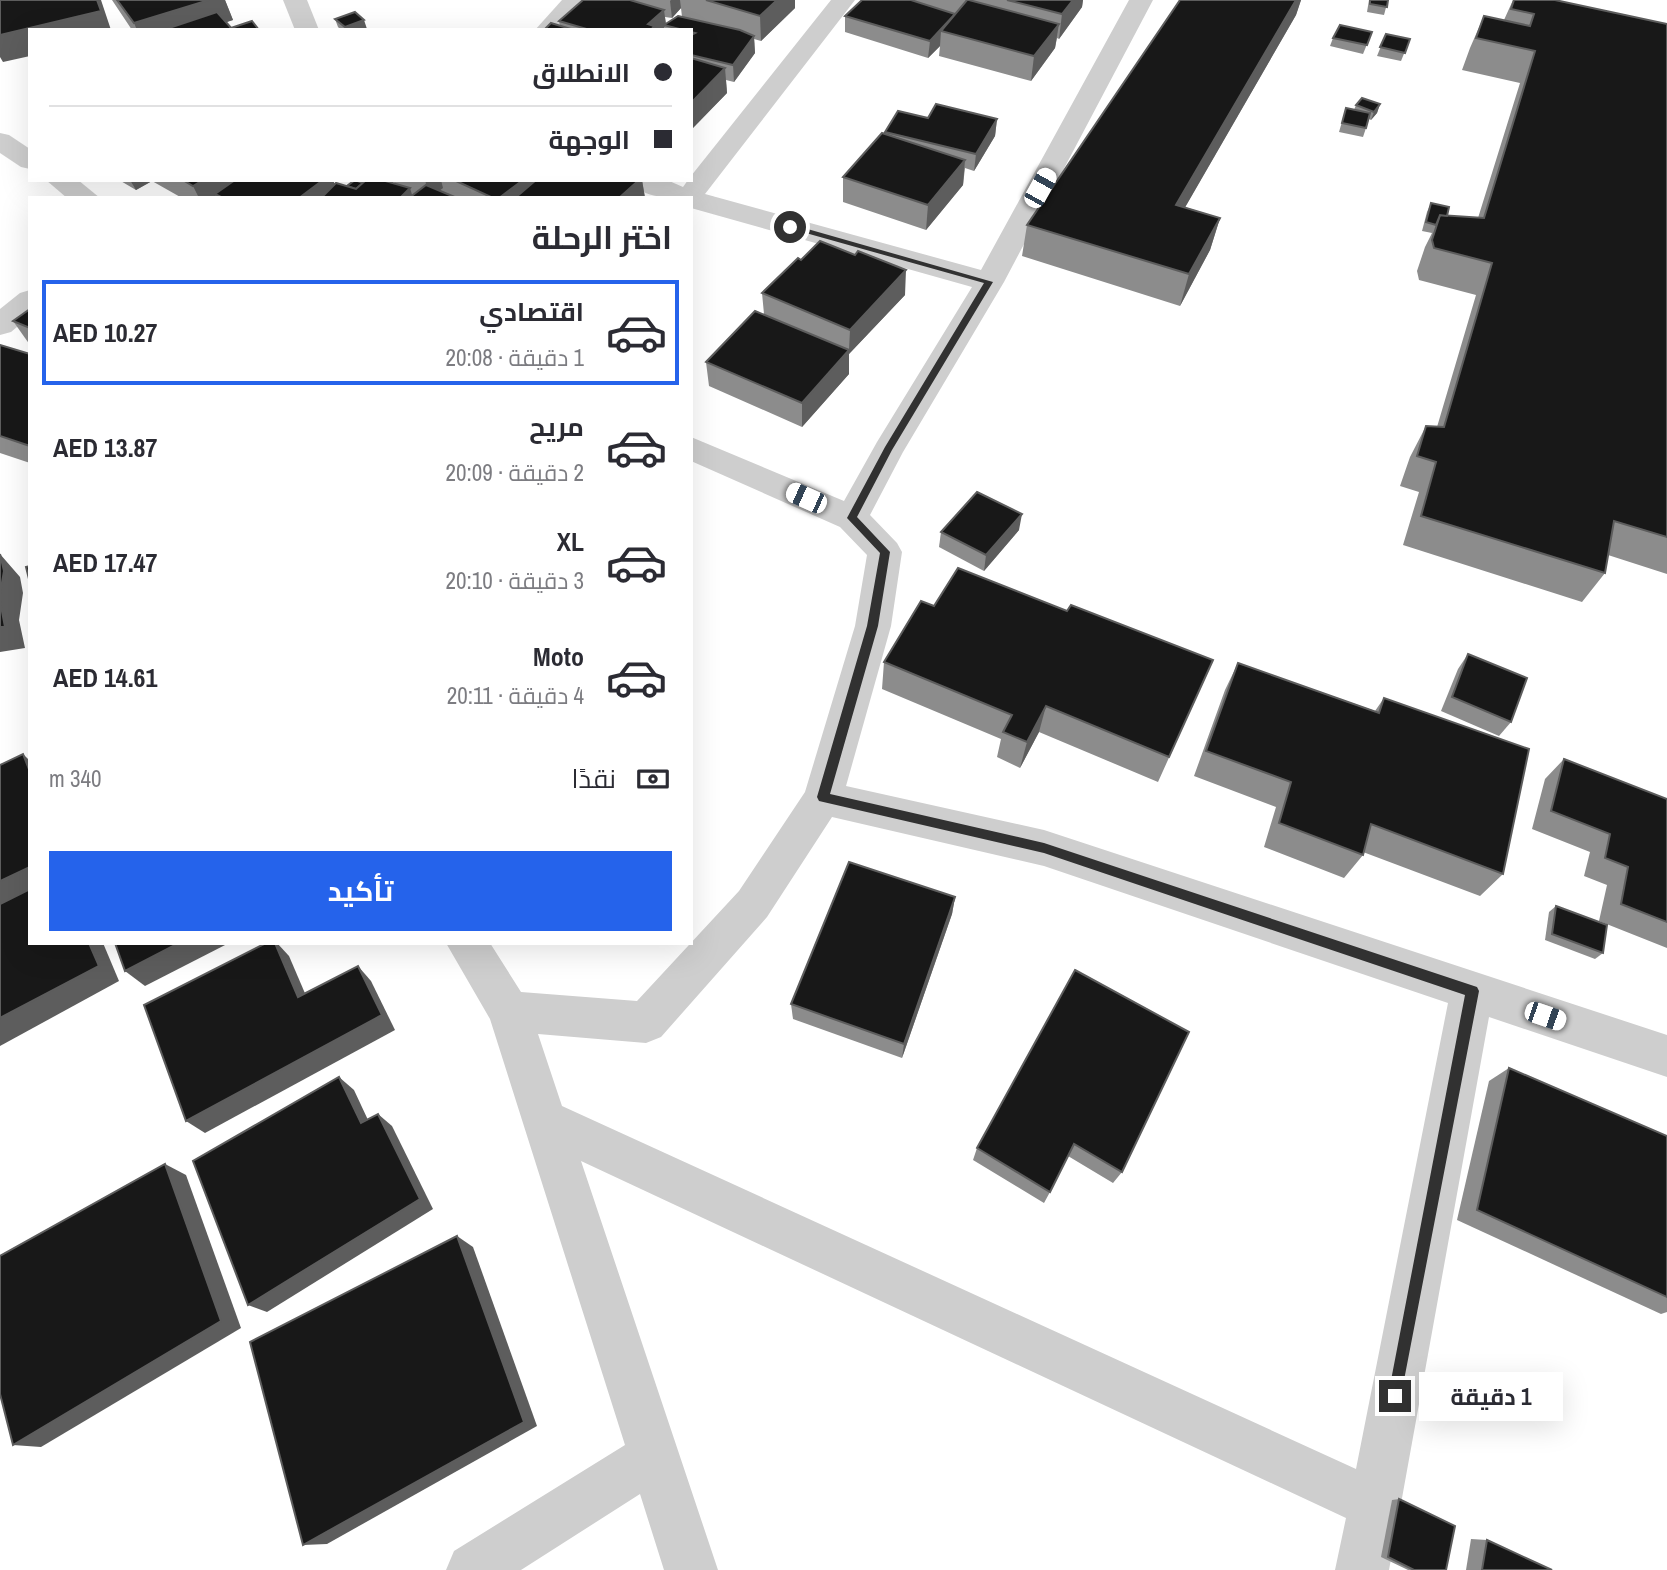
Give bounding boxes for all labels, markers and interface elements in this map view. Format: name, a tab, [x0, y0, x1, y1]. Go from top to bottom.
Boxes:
text: الانطلاق	[532, 55, 630, 90]
text: الوجهة	[549, 122, 630, 157]
car	[1021, 165, 1060, 211]
route start	[774, 211, 806, 243]
text: اختر الرحلة	[532, 216, 672, 259]
text: اقتصادي	[479, 294, 584, 329]
icon: car	[605, 301, 668, 364]
text: AED 10.27	[53, 315, 157, 350]
text: 1 دقيقة · 20:08	[445, 342, 584, 373]
text: مريح	[529, 409, 584, 444]
icon: car	[605, 416, 668, 479]
text: AED 13.87	[53, 430, 157, 465]
text: 2 دقيقة · 20:09	[445, 457, 584, 488]
car	[783, 480, 830, 516]
text: XL	[557, 524, 584, 559]
icon: car	[605, 531, 668, 594]
text: AED 17.47	[53, 545, 157, 580]
text: 3 دقيقة · 20:10	[445, 565, 584, 596]
text: Moto	[533, 639, 584, 674]
icon: car	[605, 646, 668, 709]
text: AED 14.61	[53, 660, 157, 695]
text: 4 دقيقة · 20:11	[447, 680, 584, 711]
icon: cash	[634, 760, 672, 798]
text: نقدًا	[572, 761, 616, 796]
text: 340 m	[49, 763, 101, 794]
button: تأكيد	[49, 851, 672, 931]
car	[1522, 999, 1569, 1033]
callout: 1 دقيقة	[1420, 1372, 1563, 1420]
route end	[1379, 1380, 1411, 1412]
text: 1 دقيقة	[1451, 1381, 1531, 1412]

